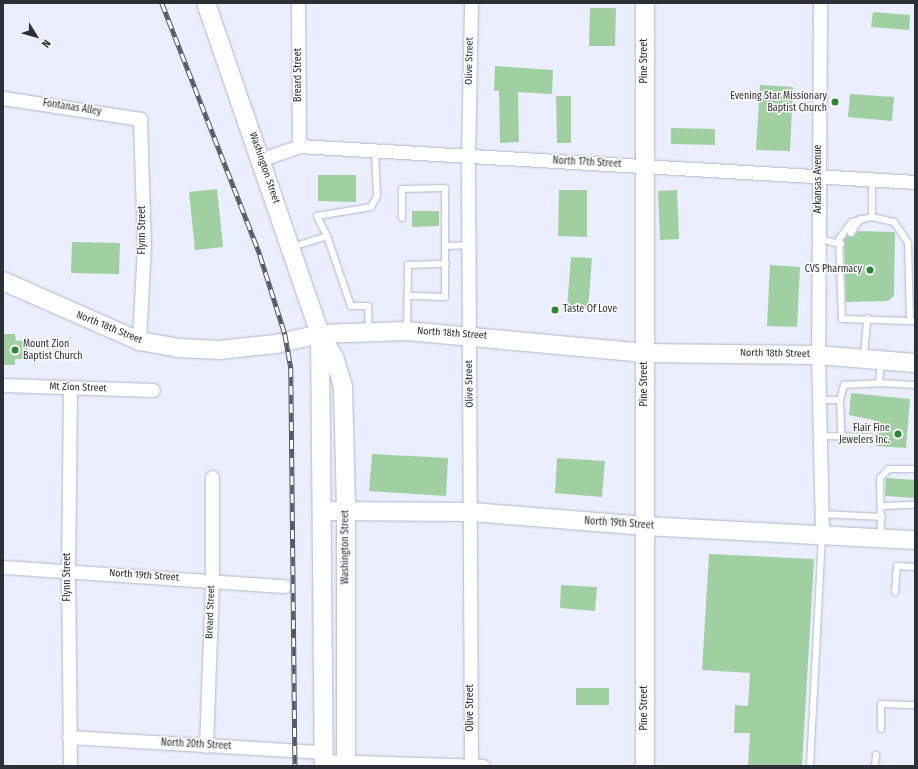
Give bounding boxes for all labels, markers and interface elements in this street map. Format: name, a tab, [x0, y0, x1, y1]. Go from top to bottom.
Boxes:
north arrow	[16, 16, 56, 56]
text: N	[39, 37, 53, 50]
street label: Olive Street	[464, 37, 476, 85]
street label: Pine Street	[639, 39, 651, 83]
street label: Breard Street	[293, 48, 305, 102]
place label: Evening Star Missionary Baptist Church	[730, 90, 827, 114]
street label: Fontanas Alley	[42, 97, 102, 119]
marker: Evening Star Missionary Baptist Church	[830, 97, 840, 107]
street label: Washington Street	[246, 131, 282, 205]
street label: Arkansas Avenue	[813, 144, 825, 214]
street label: North 17th Street	[552, 155, 622, 171]
street label: Flynn Street	[137, 206, 149, 254]
place label: CVS Pharmacy	[805, 264, 862, 276]
marker: CVS Pharmacy	[865, 265, 875, 275]
place label: Taste Of Love	[563, 304, 617, 316]
marker: Taste Of Love	[550, 305, 560, 315]
street label: North 18th Street	[74, 309, 144, 347]
street label: North 18th Street	[417, 326, 487, 342]
place label: Mount Zion Baptist Church	[23, 338, 83, 362]
marker: Mount Zion Baptist Church	[10, 345, 20, 355]
street label: North 18th Street	[740, 347, 810, 361]
street label: Olive Street	[464, 360, 476, 408]
street label: Pine Street	[639, 362, 651, 406]
street label: Mt Zion Street	[49, 381, 107, 395]
place label: Flair Fine Jewelers Inc.	[839, 422, 890, 446]
marker: Flair Fine Jewelers Inc.	[893, 429, 903, 439]
street label: Washington Street	[340, 510, 352, 584]
street label: North 19th Street	[584, 516, 654, 532]
street label: Flynn Street	[62, 553, 74, 601]
street label: North 19th Street	[109, 568, 179, 584]
street label: Breard Street	[204, 585, 218, 639]
street label: Olive Street	[465, 684, 477, 732]
street label: Pine Street	[639, 686, 651, 730]
street label: North 20th Street	[160, 737, 232, 753]

